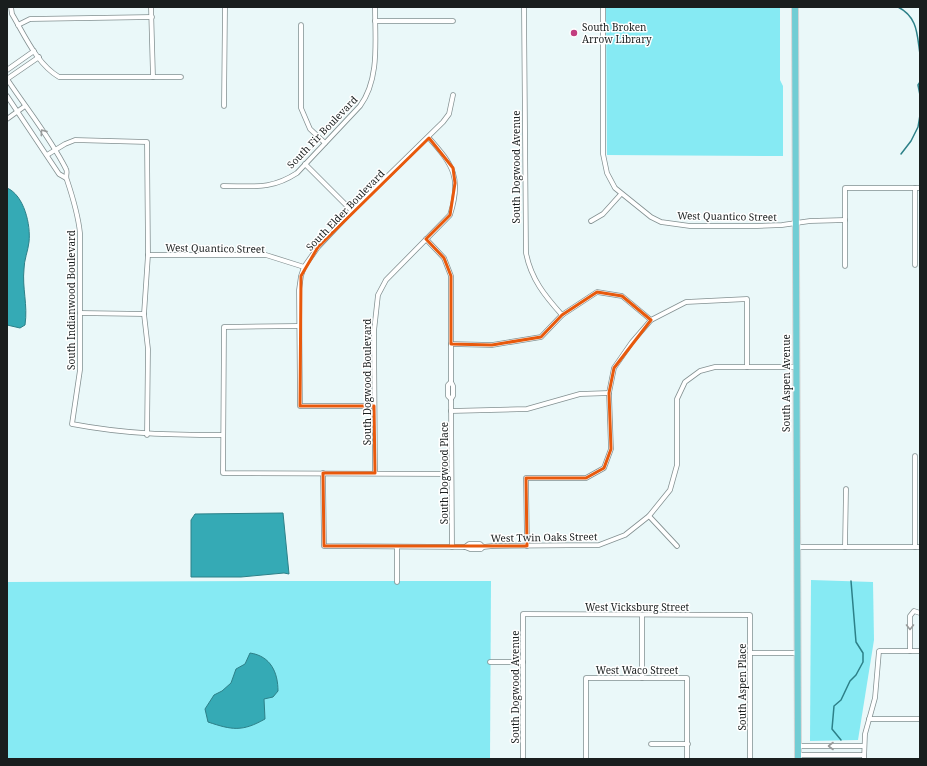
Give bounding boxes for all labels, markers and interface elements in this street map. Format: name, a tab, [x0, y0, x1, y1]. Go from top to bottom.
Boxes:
place label: South Broken Arrow Library	[582, 20, 652, 46]
marker: South Broken Arrow Library	[569, 28, 579, 38]
street label: South Fir Boulevard	[284, 93, 360, 171]
street label: South Dogwood Avenue	[509, 110, 523, 224]
one-way arrow	[40, 129, 48, 136]
street label: South Elder Boulevard	[303, 166, 387, 254]
street label: West Quantico Street	[677, 208, 777, 224]
street label: South Indianwood Boulevard	[64, 230, 78, 370]
street label: West Quantico Street	[165, 240, 265, 256]
street label: South Dogwood Boulevard	[360, 319, 374, 445]
street label: South Aspen Avenue	[779, 334, 793, 432]
street label: South Dogwood Place	[437, 422, 451, 524]
street label: West Twin Oaks Street	[491, 529, 598, 545]
street label: West Vicksburg Street	[585, 600, 690, 614]
one-way arrow	[906, 624, 914, 630]
street label: South Dogwood Avenue	[508, 630, 522, 744]
street label: South Aspen Place	[735, 643, 749, 731]
street label: West Waco Street	[596, 663, 679, 677]
one-way arrow	[828, 742, 834, 750]

